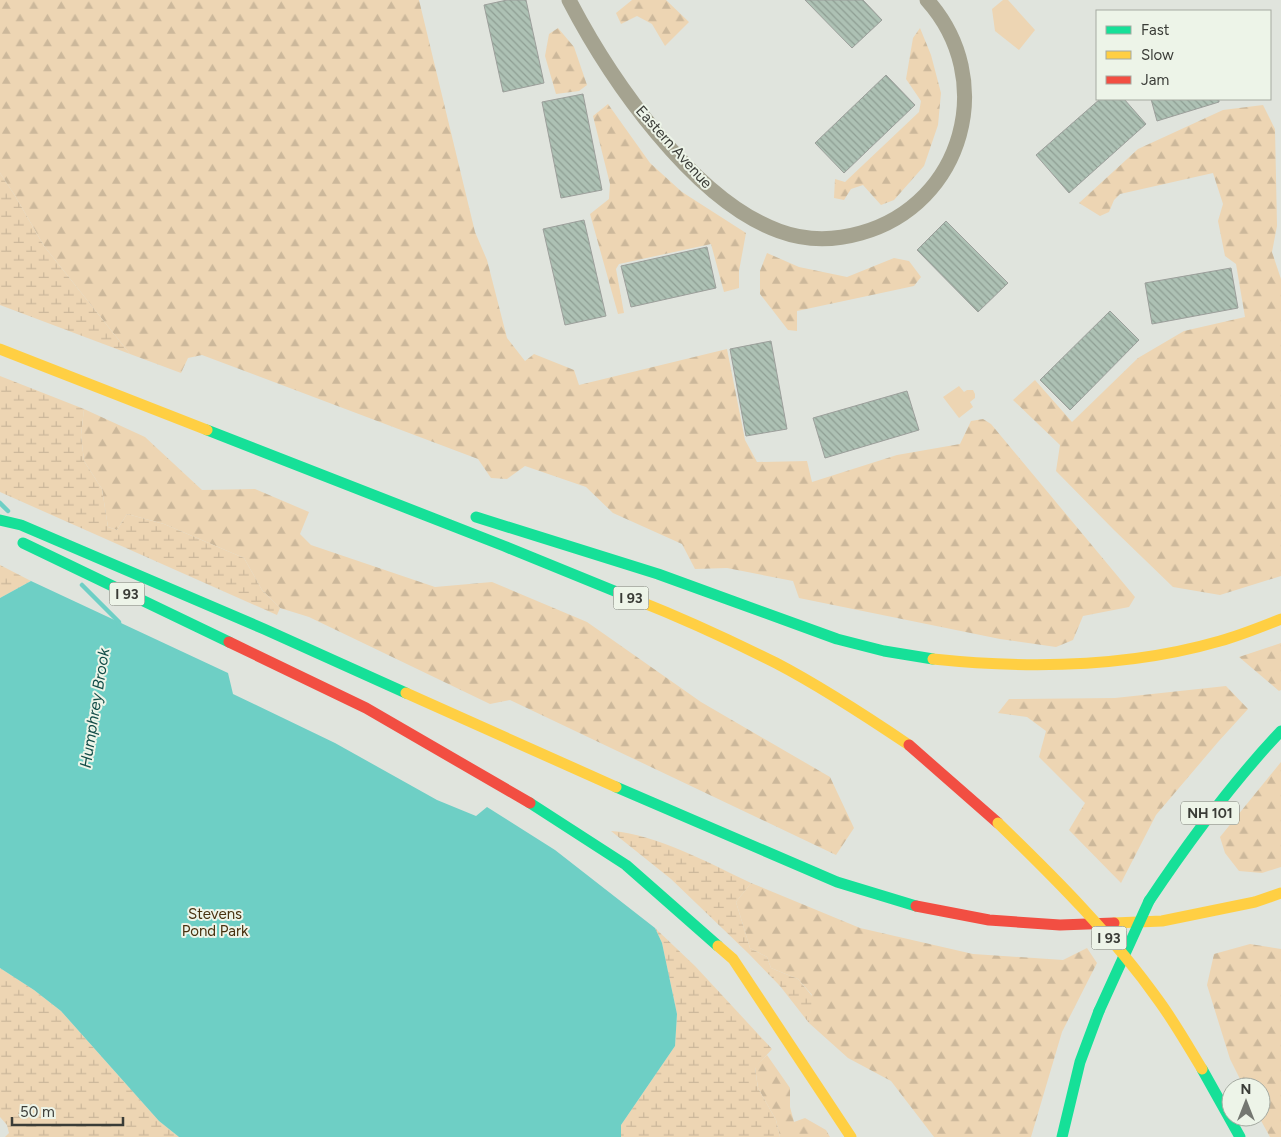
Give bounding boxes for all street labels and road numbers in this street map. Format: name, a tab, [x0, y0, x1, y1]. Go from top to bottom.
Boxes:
street label: Eastern Avenue	[632, 102, 716, 192]
road number: I 93	[110, 582, 144, 606]
road number: I 93	[614, 586, 648, 610]
road number: NH 101	[1181, 801, 1239, 824]
road number: I 93	[1092, 926, 1126, 950]

